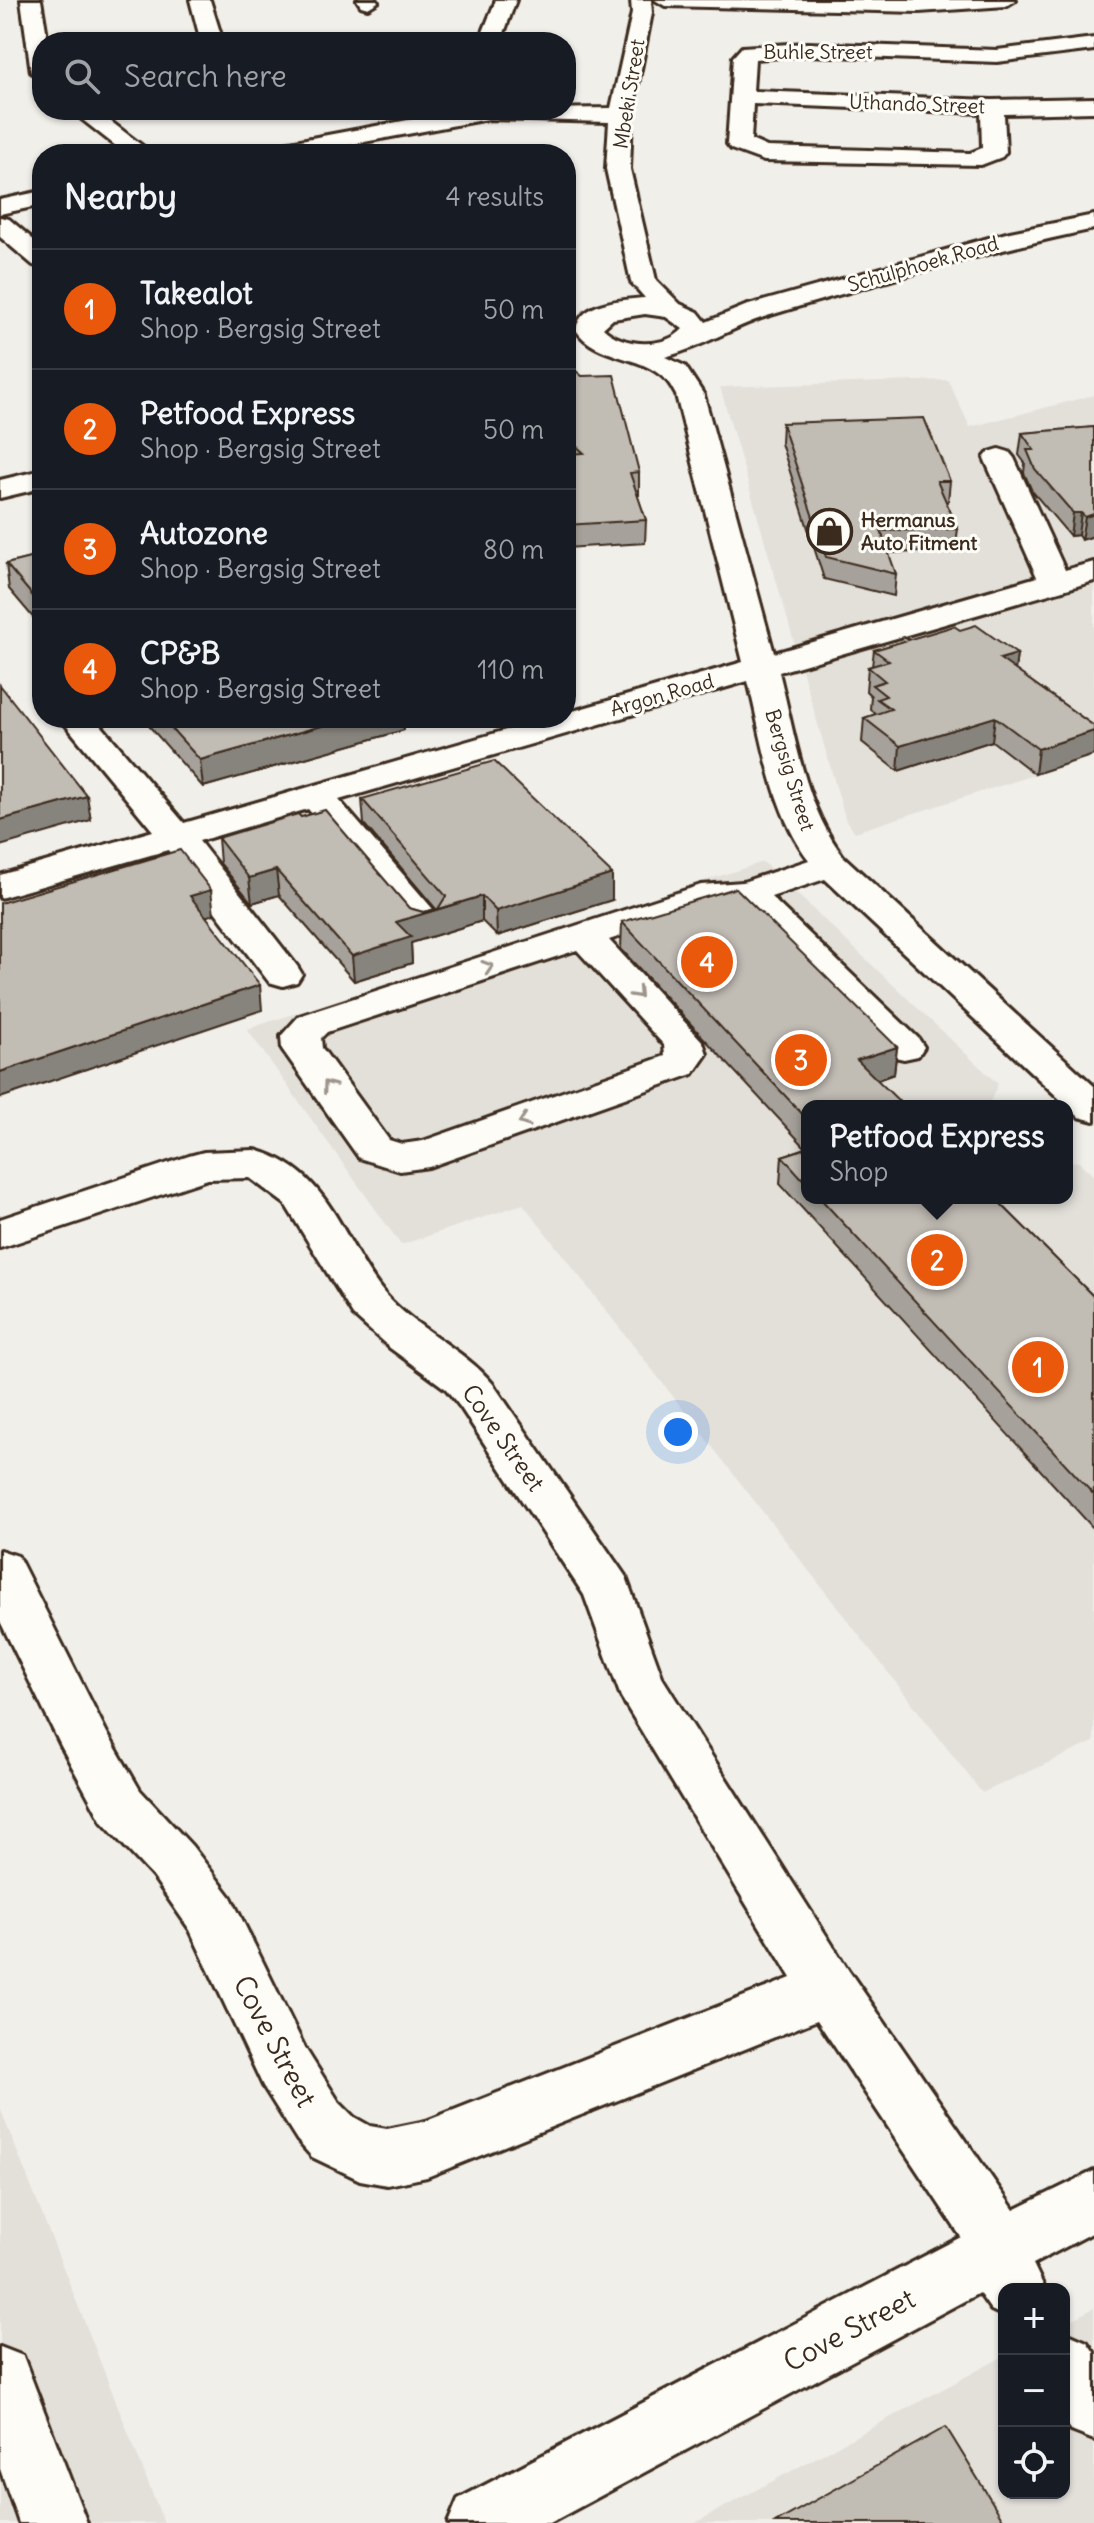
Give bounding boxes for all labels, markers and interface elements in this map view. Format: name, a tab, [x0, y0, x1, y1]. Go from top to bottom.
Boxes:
search box	[32, 32, 576, 120]
street label: Mbeki Street	[607, 37, 650, 151]
street label: Buhle Street	[763, 39, 873, 64]
icon: search	[60, 54, 104, 98]
text: Search here	[124, 57, 287, 95]
street label: Uthando Street	[849, 89, 986, 118]
text: Nearby	[64, 175, 177, 218]
text: 4 results	[446, 180, 544, 213]
street label: Schulphoek Road	[845, 230, 1001, 297]
text: Takealot	[140, 274, 253, 312]
text: 1	[85, 293, 95, 326]
text: 50 m	[483, 293, 544, 326]
text: Shop · Bergsig Street	[140, 312, 381, 345]
text: Petfood Express	[140, 394, 355, 432]
text: 2	[83, 413, 97, 446]
text: 50 m	[483, 413, 544, 446]
text: Shop · Bergsig Street	[140, 432, 381, 465]
shop icon: Hermanus Auto Fitment	[806, 507, 854, 555]
place label: Hermanus Auto Fitment	[861, 507, 978, 555]
text: Autozone	[140, 514, 268, 552]
text: 3	[83, 533, 97, 566]
text: 80 m	[483, 533, 544, 566]
text: Shop · Bergsig Street	[140, 552, 381, 585]
text: CP&B	[140, 634, 220, 672]
text: 4	[82, 653, 98, 686]
text: 110 m	[477, 653, 544, 686]
street label: Argon Road	[607, 668, 717, 721]
text: Shop · Bergsig Street	[140, 672, 381, 705]
street label: Bergsig Street	[760, 706, 821, 834]
pin: 4	[681, 932, 733, 992]
one-way arrow	[481, 960, 494, 976]
one-way arrow	[628, 983, 642, 998]
pin: 3	[775, 1030, 827, 1090]
one-way arrow	[323, 1080, 338, 1094]
popup	[801, 1100, 1073, 1204]
one-way arrow	[517, 1111, 531, 1127]
text: Petfood Express	[829, 1117, 1045, 1155]
text: Shop	[829, 1155, 888, 1188]
pin: 2	[911, 1230, 963, 1290]
pin: 1	[1012, 1337, 1064, 1397]
street label: Cove Street	[456, 1378, 551, 1497]
your location	[658, 1412, 698, 1452]
street label: Cove Street	[225, 1969, 325, 2113]
street label: Cove Street	[777, 2280, 921, 2380]
map controls	[998, 2283, 1070, 2499]
button: +	[998, 2283, 1070, 2355]
button: −	[998, 2355, 1070, 2427]
button: locate	[998, 2427, 1070, 2499]

